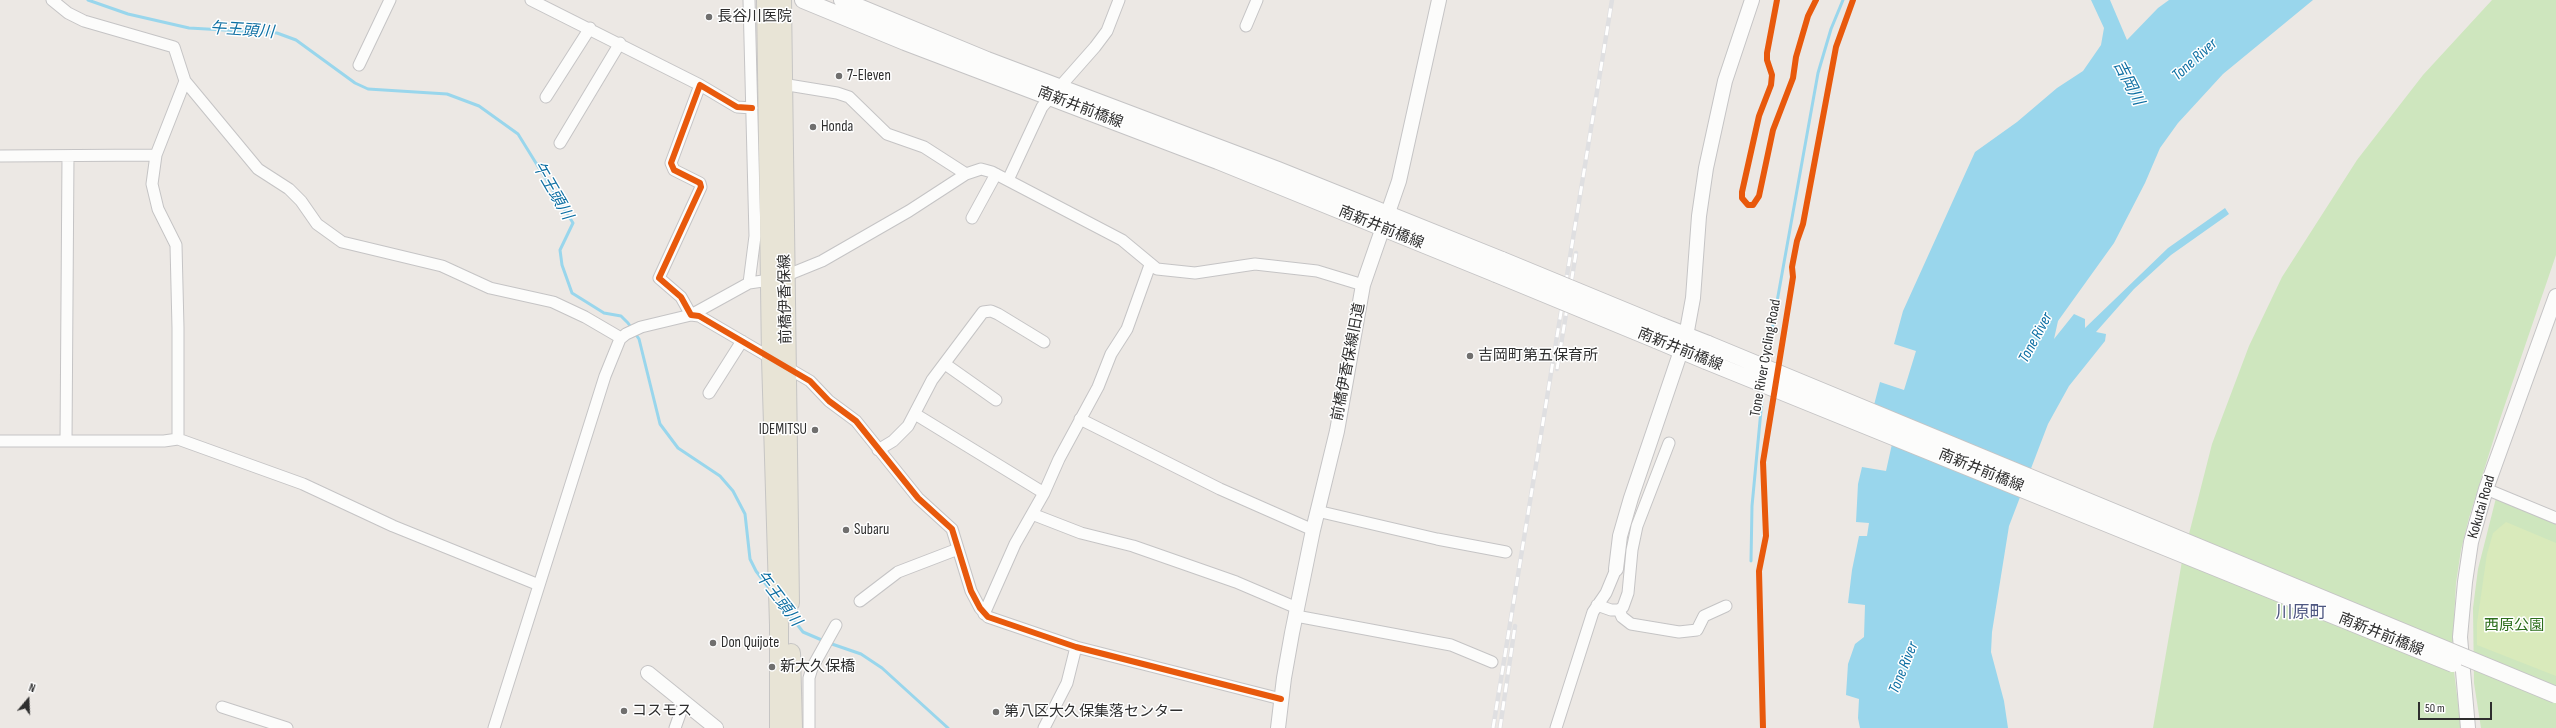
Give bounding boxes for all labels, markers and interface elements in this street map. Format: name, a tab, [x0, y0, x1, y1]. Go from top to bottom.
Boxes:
place label: 長谷川医院	[717, 8, 792, 26]
marker: 長谷川医院	[704, 12, 714, 22]
water label: 午王頭川	[209, 19, 275, 43]
water label: Tone River	[2168, 35, 2222, 85]
water label: 吉岡川	[2109, 57, 2147, 109]
place label: 7-Eleven	[847, 67, 891, 85]
marker: 7-Eleven	[834, 71, 844, 81]
street label: 南新井前橋線	[1035, 83, 1125, 133]
place label: Honda	[821, 118, 853, 136]
marker: Honda	[808, 122, 818, 132]
water label: 午王頭川	[528, 158, 576, 224]
street label: 南新井前橋線	[1336, 203, 1426, 253]
street label: 前橋伊香保線	[776, 254, 796, 344]
street label: Tone River Cycling Road	[1747, 298, 1785, 418]
street label: 前橋伊香保線旧道	[1329, 301, 1369, 423]
water label: Tone River	[2015, 310, 2057, 366]
street label: 南新井前橋線	[1635, 325, 1725, 375]
place label: 吉岡町第五保育所	[1478, 347, 1598, 365]
marker: 吉岡町第五保育所	[1465, 351, 1475, 361]
place label: IDEMITSU	[759, 421, 807, 439]
marker: IDEMITSU	[810, 425, 820, 435]
street label: 南新井前橋線	[1936, 446, 2026, 496]
street label: Kokutai Road	[2464, 473, 2500, 541]
place label: Subaru	[854, 521, 889, 539]
marker: Subaru	[841, 525, 851, 535]
water label: 午王頭川	[751, 568, 805, 630]
district label: 川原町	[2276, 604, 2326, 624]
street label: 南新井前橋線	[2336, 610, 2426, 660]
park label: 西原公園	[2484, 617, 2544, 635]
place label: Don Quijote	[721, 634, 779, 652]
marker: Don Quijote	[708, 638, 718, 648]
water label: Tone River	[1885, 639, 1923, 697]
place label: 新大久保橋	[780, 658, 855, 676]
marker: 新大久保橋	[767, 662, 777, 672]
north arrow	[8, 680, 48, 720]
text: N	[27, 681, 37, 695]
scale bar	[2420, 694, 2494, 720]
text: 50 m	[2425, 701, 2445, 716]
place label: コスモス	[632, 702, 692, 720]
place label: 第八区大久保集落センター	[1004, 703, 1184, 721]
marker: コスモス	[619, 706, 629, 716]
marker: 第八区大久保集落センター	[991, 707, 1001, 717]

